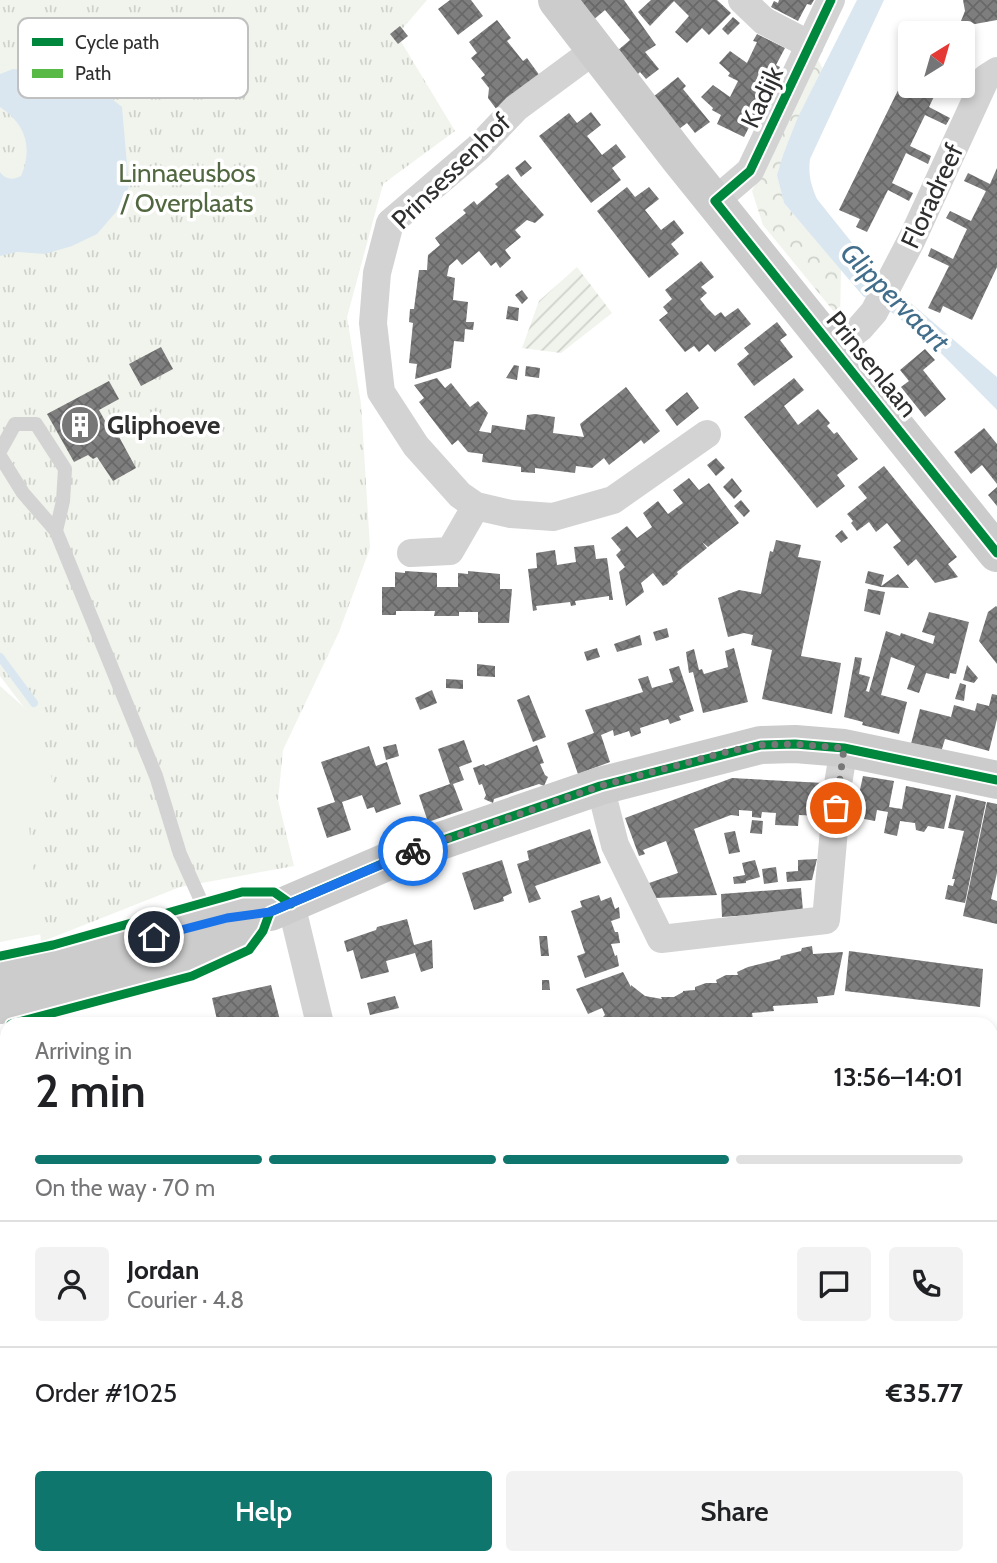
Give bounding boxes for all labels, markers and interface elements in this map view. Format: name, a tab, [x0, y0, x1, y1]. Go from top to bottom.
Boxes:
legend	[18, 18, 248, 98]
north arrow	[898, 21, 975, 98]
map controls	[898, 21, 975, 98]
text: Cycle path	[75, 31, 159, 54]
street label: Kadijk	[734, 61, 790, 133]
text: Path	[75, 62, 111, 85]
street label: Prinsessenhof	[385, 106, 518, 236]
street label: Floradreef	[894, 138, 970, 254]
park label: Linnaeusbos / Overplaats	[118, 157, 256, 219]
water label: Glippervaart	[834, 236, 957, 359]
street label: Prinsenlaan	[820, 305, 924, 423]
building icon: Gliphoeve	[59, 404, 101, 446]
place label: Gliphoeve	[107, 409, 221, 441]
pin	[806, 778, 866, 838]
icon: bag	[817, 789, 855, 827]
courier	[378, 816, 448, 886]
icon: bike	[394, 832, 432, 870]
pin	[124, 907, 184, 967]
icon: home	[135, 918, 173, 956]
text: Arriving in	[35, 1037, 132, 1065]
text: 13:56–14:01	[833, 1061, 963, 1093]
text: 2 min	[35, 1063, 146, 1119]
text: On the way · 70 m	[35, 1174, 215, 1202]
button: person	[35, 1247, 109, 1321]
button: chat	[797, 1247, 871, 1321]
button: phone	[889, 1247, 963, 1321]
text: Jordan	[127, 1254, 199, 1286]
text: Courier · 4.8	[127, 1286, 244, 1314]
text: Order #1025	[35, 1377, 177, 1409]
text: €35.77	[886, 1377, 963, 1409]
button: Help	[35, 1471, 492, 1551]
button: Share	[506, 1471, 963, 1551]

